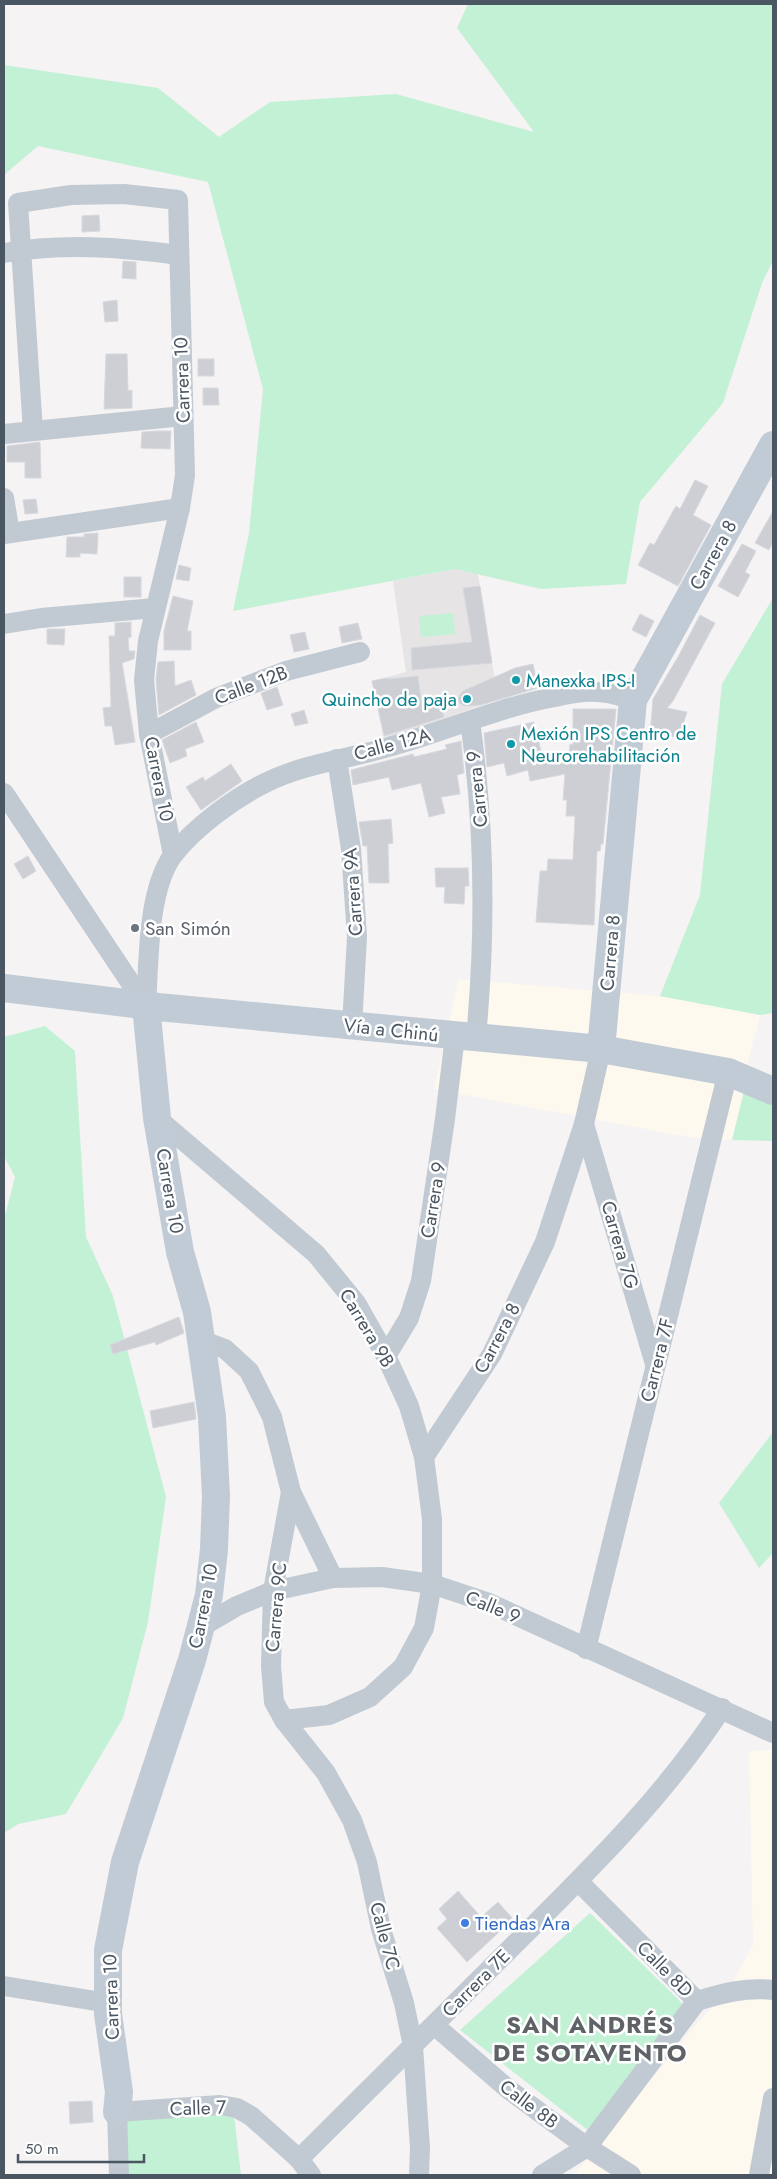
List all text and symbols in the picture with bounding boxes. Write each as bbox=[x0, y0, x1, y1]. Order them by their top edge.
street label: Carrera 10 bbox=[167, 337, 197, 423]
street label: Carrera 8 bbox=[683, 515, 743, 595]
street label: Calle 12B bbox=[211, 659, 291, 711]
place label: Manexka IPS-I bbox=[526, 667, 635, 694]
marker: Manexka IPS-I bbox=[510, 674, 522, 686]
place label: Quincho de paja bbox=[322, 686, 457, 713]
marker: Quincho de paja bbox=[461, 693, 473, 705]
place label: Mexión IPS Centro de Neurorehabilitación bbox=[521, 720, 697, 769]
street label: Calle 12A bbox=[351, 721, 434, 767]
street label: Carrera 10 bbox=[138, 734, 180, 824]
marker: Mexión IPS Centro de Neurorehabilitación bbox=[505, 738, 517, 750]
street label: Carrera 9 bbox=[460, 749, 494, 829]
street label: Carrera 9A bbox=[336, 847, 370, 937]
street label: Carrera 8 bbox=[593, 914, 627, 992]
place label: San Simón bbox=[145, 915, 231, 942]
marker: San Simón bbox=[129, 922, 141, 934]
street label: Vía a Chinú bbox=[342, 1012, 440, 1048]
street label: Carrera 10 bbox=[149, 1146, 191, 1236]
street label: Carrera 9 bbox=[414, 1160, 452, 1240]
street label: Carrera 7G bbox=[595, 1198, 645, 1292]
street label: Carrera 9B bbox=[333, 1284, 401, 1372]
street label: Carrera 8 bbox=[467, 1298, 527, 1378]
street label: Carrera 7F bbox=[634, 1315, 680, 1405]
street label: Carrera 10 bbox=[182, 1561, 224, 1651]
street label: Carrera 9C bbox=[259, 1561, 293, 1653]
street label: Calle 9 bbox=[461, 1584, 525, 1630]
street label: Calle 7C bbox=[363, 1899, 407, 1973]
place label: Tiendas Ara bbox=[475, 1910, 570, 1937]
marker: Tiendas Ara bbox=[459, 1917, 471, 1929]
street label: Calle 8D bbox=[631, 1935, 699, 2003]
street label: Carrera 7E bbox=[436, 1943, 516, 2023]
street label: Carrera 10 bbox=[96, 1954, 126, 2040]
district label: SAN ANDRÉS DE SOTAVENTO bbox=[493, 2007, 687, 2070]
street label: Calle 8B bbox=[494, 2073, 564, 2135]
street label: Calle 7 bbox=[169, 2094, 227, 2122]
scale bar bbox=[18, 2132, 144, 2164]
text: 50 m bbox=[25, 2138, 59, 2160]

